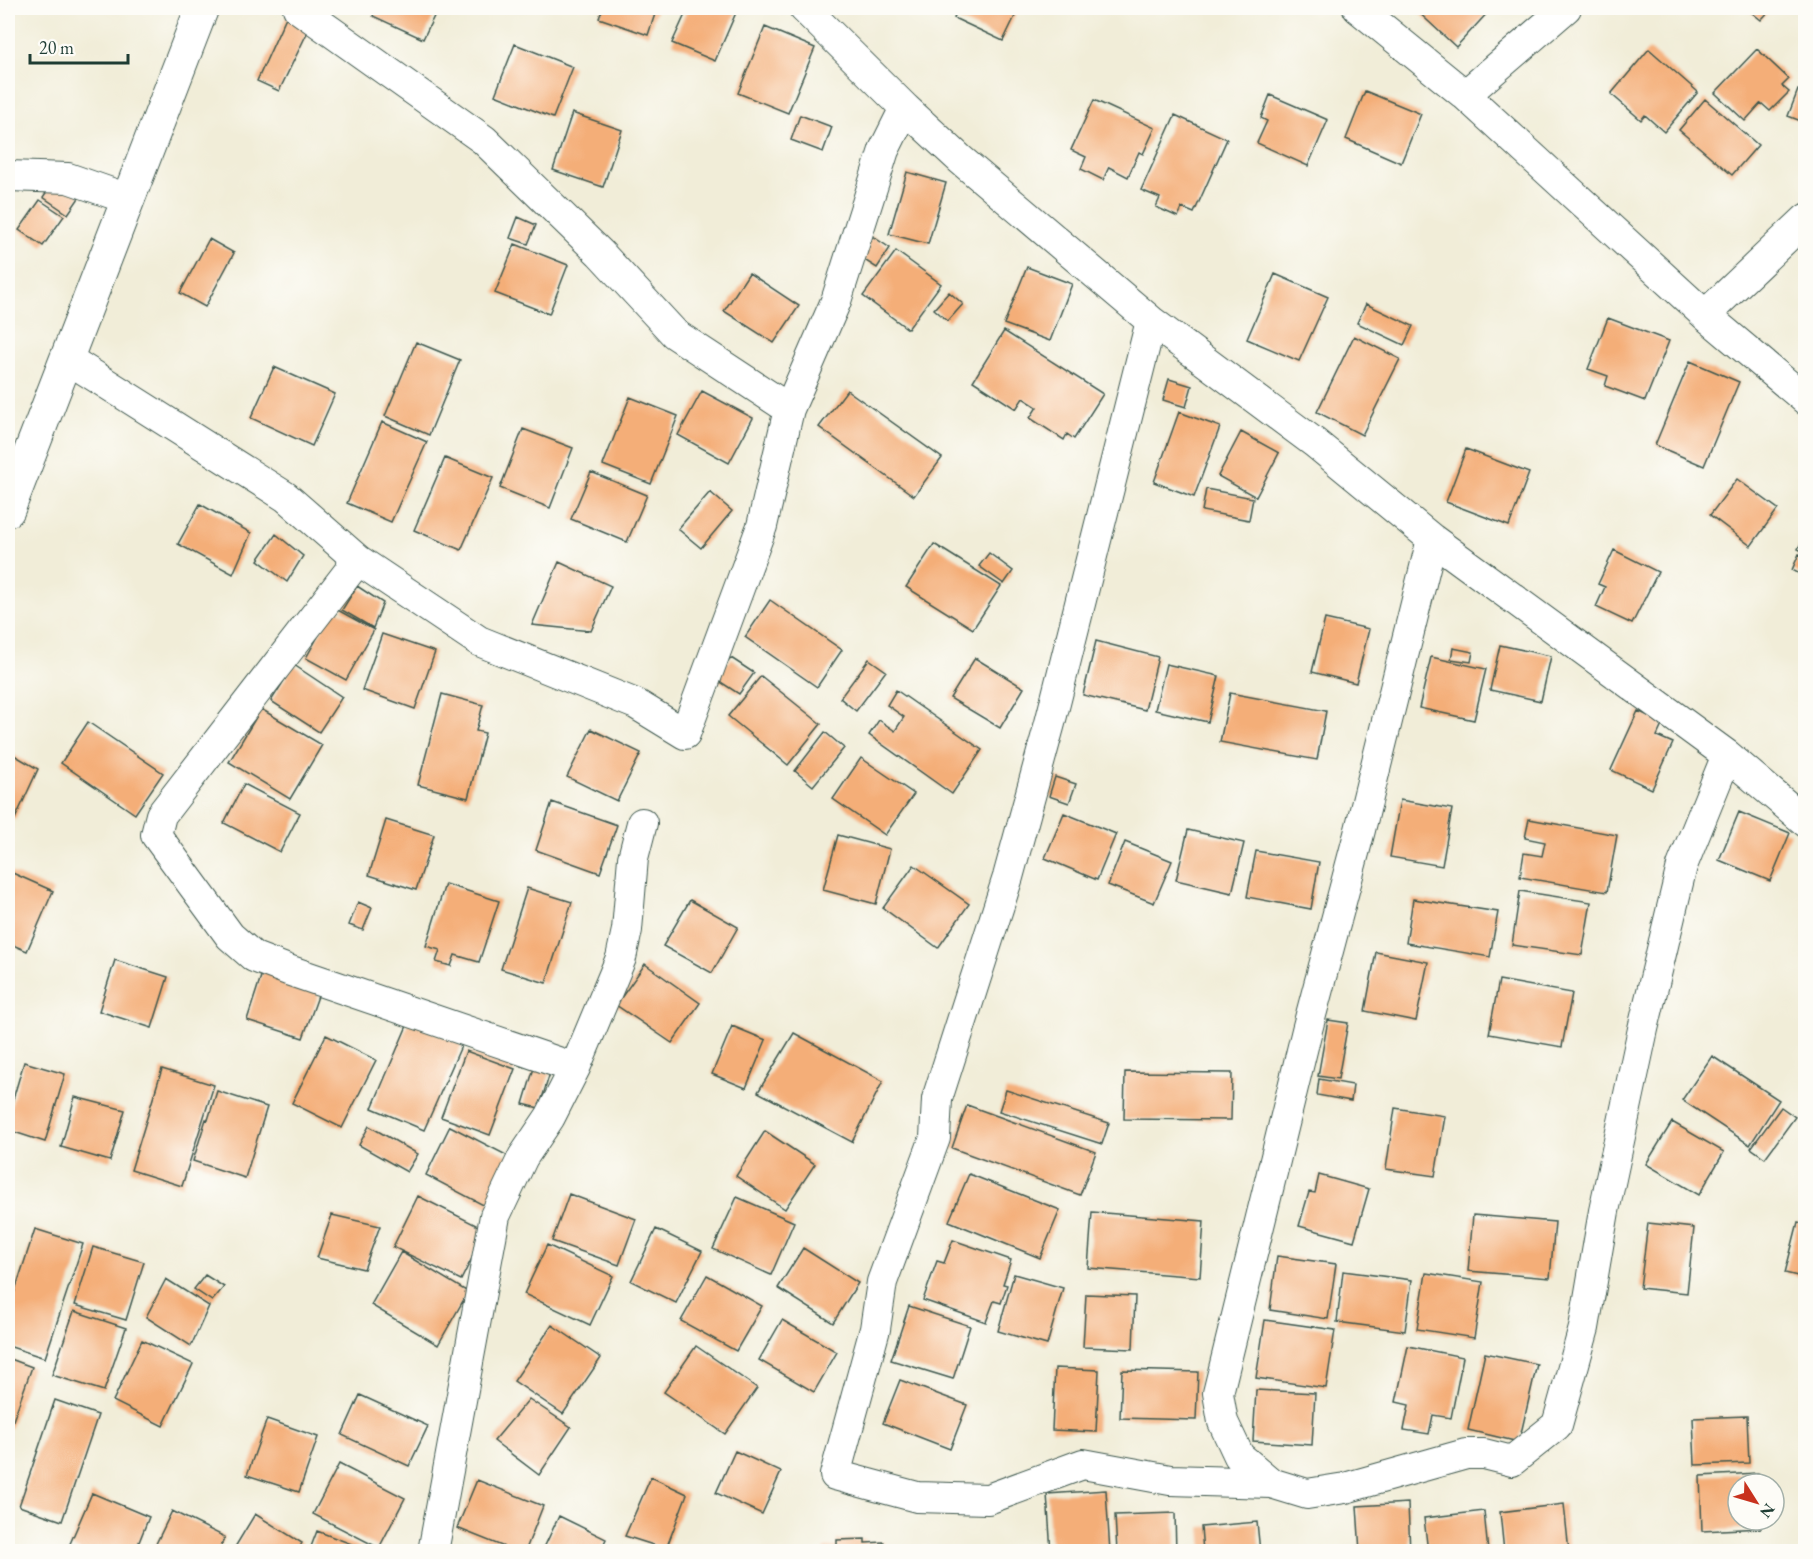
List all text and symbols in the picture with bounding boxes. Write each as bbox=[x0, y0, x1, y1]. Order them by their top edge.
scale bar bbox=[30, 27, 128, 65]
text: 20 m bbox=[39, 36, 74, 59]
north arrow bbox=[1726, 1472, 1786, 1532]
text: N bbox=[1755, 1499, 1780, 1522]

